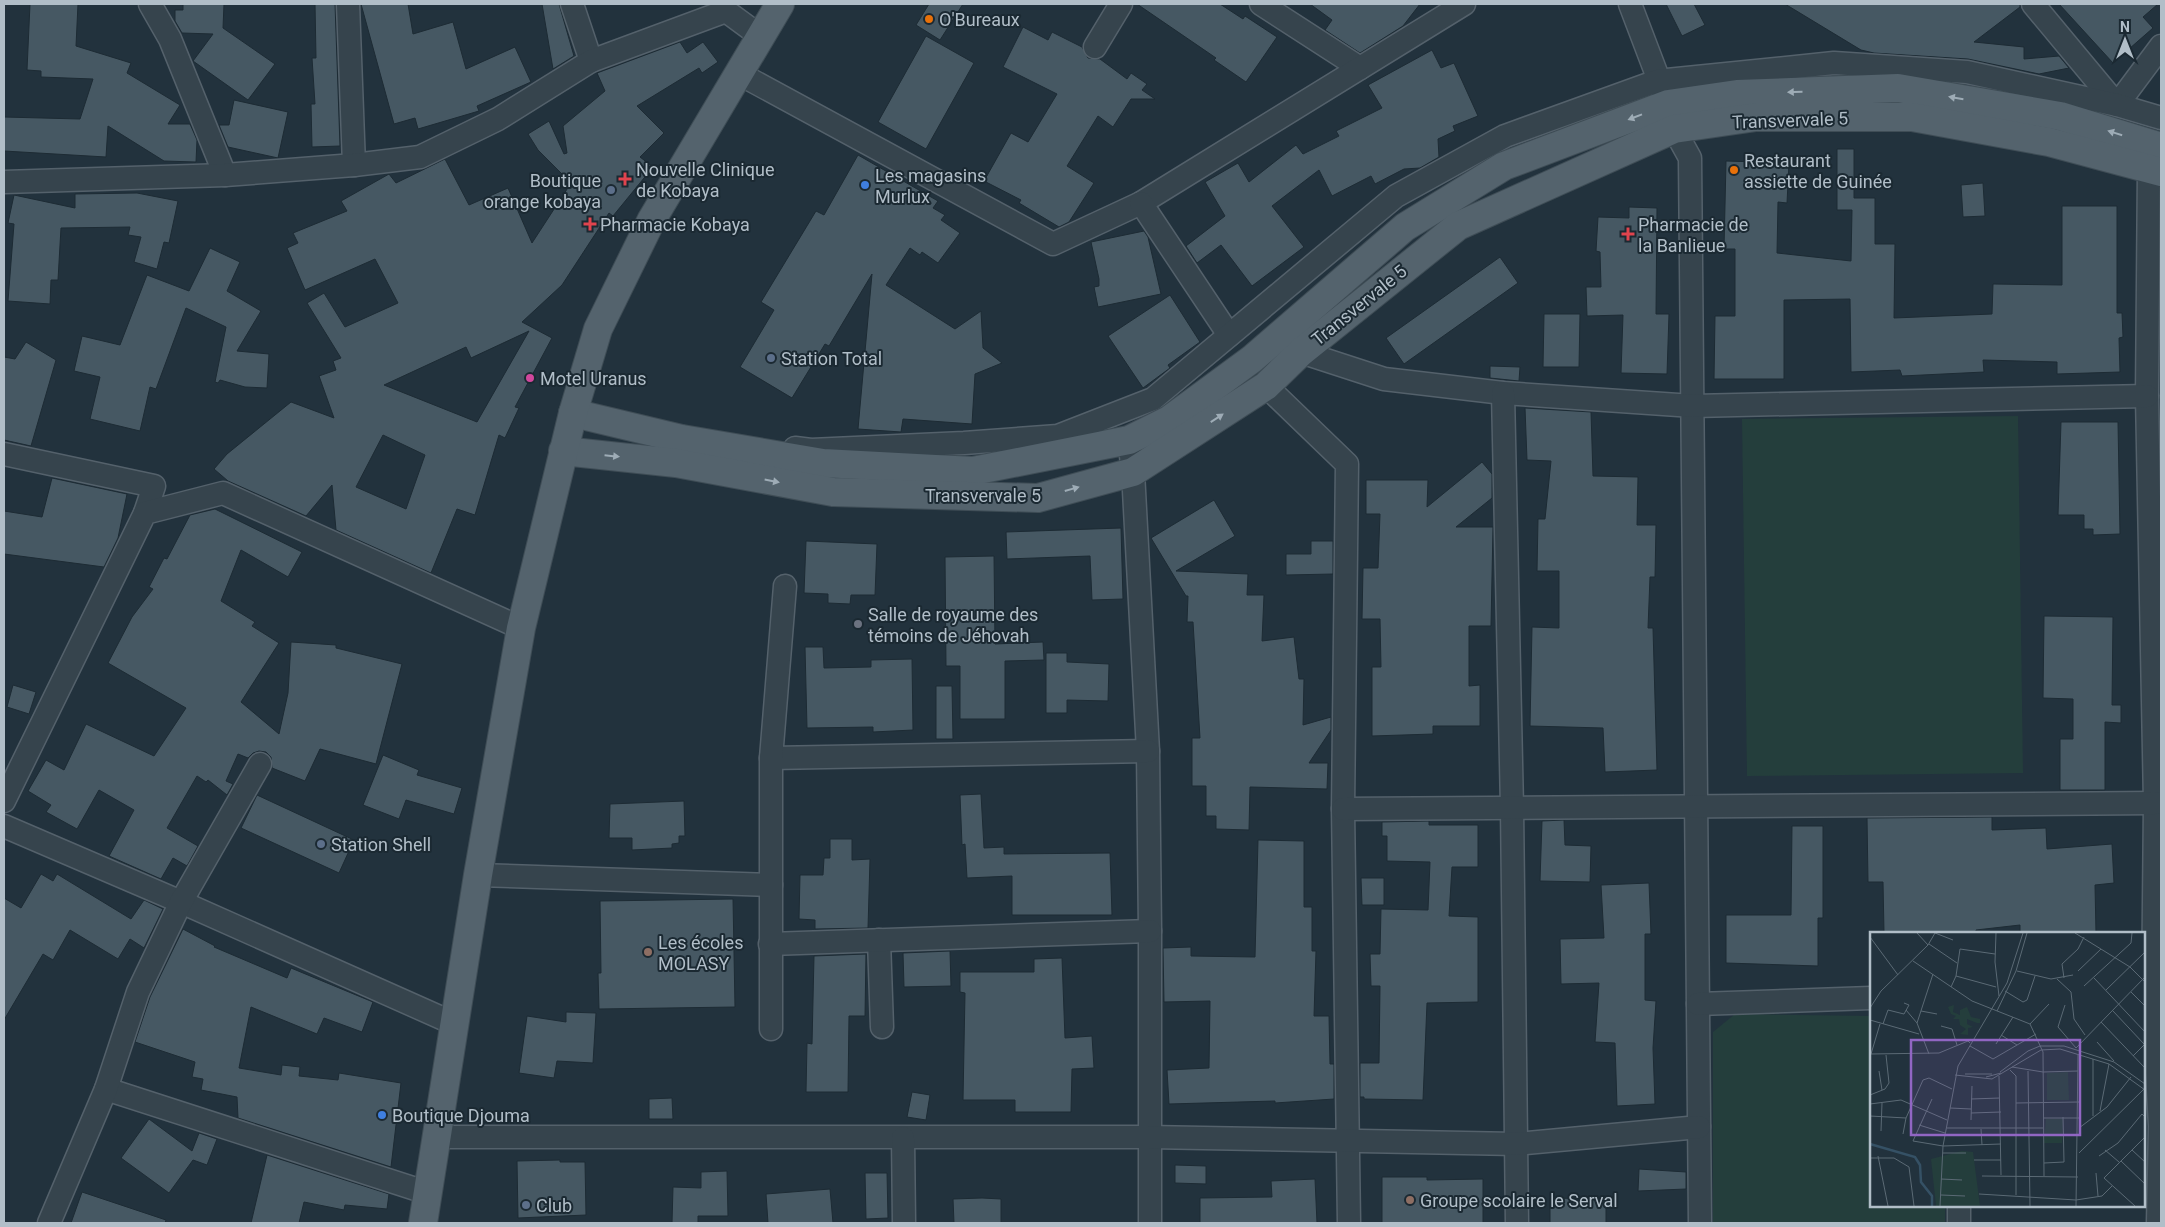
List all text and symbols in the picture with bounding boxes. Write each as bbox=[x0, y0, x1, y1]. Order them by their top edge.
place label: O'Bureaux bbox=[939, 9, 1020, 30]
marker: O'Bureaux bbox=[923, 13, 935, 25]
north arrow bbox=[2100, 15, 2150, 65]
text: N bbox=[2120, 19, 2130, 35]
one-way arrow bbox=[1786, 88, 1802, 96]
one-way arrow bbox=[1948, 93, 1964, 101]
street label: Transvervale 5 bbox=[1732, 107, 1848, 133]
one-way arrow bbox=[1627, 113, 1642, 121]
one-way arrow bbox=[2107, 128, 2122, 136]
place label: Restaurant assiette de Guinée bbox=[1744, 150, 1892, 192]
place label: Nouvelle Clinique de Kobaya bbox=[636, 159, 774, 201]
marker: Restaurant assiette de Guinée bbox=[1728, 164, 1740, 176]
place label: Les magasins Murlux bbox=[875, 165, 986, 207]
place label: Boutique orange kobaya bbox=[484, 170, 601, 212]
marker: Nouvelle Clinique de Kobaya bbox=[618, 172, 632, 186]
marker: Les magasins Murlux bbox=[859, 179, 871, 191]
marker: Boutique orange kobaya bbox=[605, 184, 617, 196]
place label: Pharmacie Kobaya bbox=[600, 214, 750, 235]
place label: Pharmacie de la Banlieue bbox=[1638, 214, 1748, 256]
marker: Pharmacie Kobaya bbox=[584, 218, 596, 230]
marker: Pharmacie de la Banlieue bbox=[1622, 228, 1634, 240]
street label: Transvervale 5 bbox=[1307, 260, 1411, 350]
place label: Station Total bbox=[781, 348, 882, 369]
marker: Station Total bbox=[765, 352, 777, 364]
place label: Motel Uranus bbox=[540, 368, 647, 389]
marker: Motel Uranus bbox=[524, 372, 536, 384]
one-way arrow bbox=[1210, 413, 1223, 423]
one-way arrow bbox=[604, 452, 620, 460]
one-way arrow bbox=[765, 477, 781, 485]
one-way arrow bbox=[1065, 484, 1080, 492]
street label: Transvervale 5 bbox=[925, 485, 1041, 506]
place label: Salle de royaume des témoins de Jéhovah bbox=[868, 604, 1038, 646]
marker: Salle de royaume des témoins de Jéhovah bbox=[852, 618, 864, 630]
place label: Station Shell bbox=[331, 834, 431, 855]
marker: Station Shell bbox=[315, 838, 327, 850]
place label: Les écoles MOLASY bbox=[658, 932, 743, 974]
inset map bbox=[1870, 932, 2145, 1207]
marker: Les écoles MOLASY bbox=[642, 946, 654, 958]
place label: Boutique Djouma bbox=[392, 1105, 530, 1126]
marker: Boutique Djouma bbox=[376, 1109, 388, 1121]
place label: Groupe scolaire le Serval bbox=[1420, 1190, 1618, 1211]
marker: Groupe scolaire le Serval bbox=[1404, 1194, 1416, 1206]
place label: Club bbox=[536, 1195, 572, 1216]
marker: Club bbox=[520, 1199, 532, 1211]

